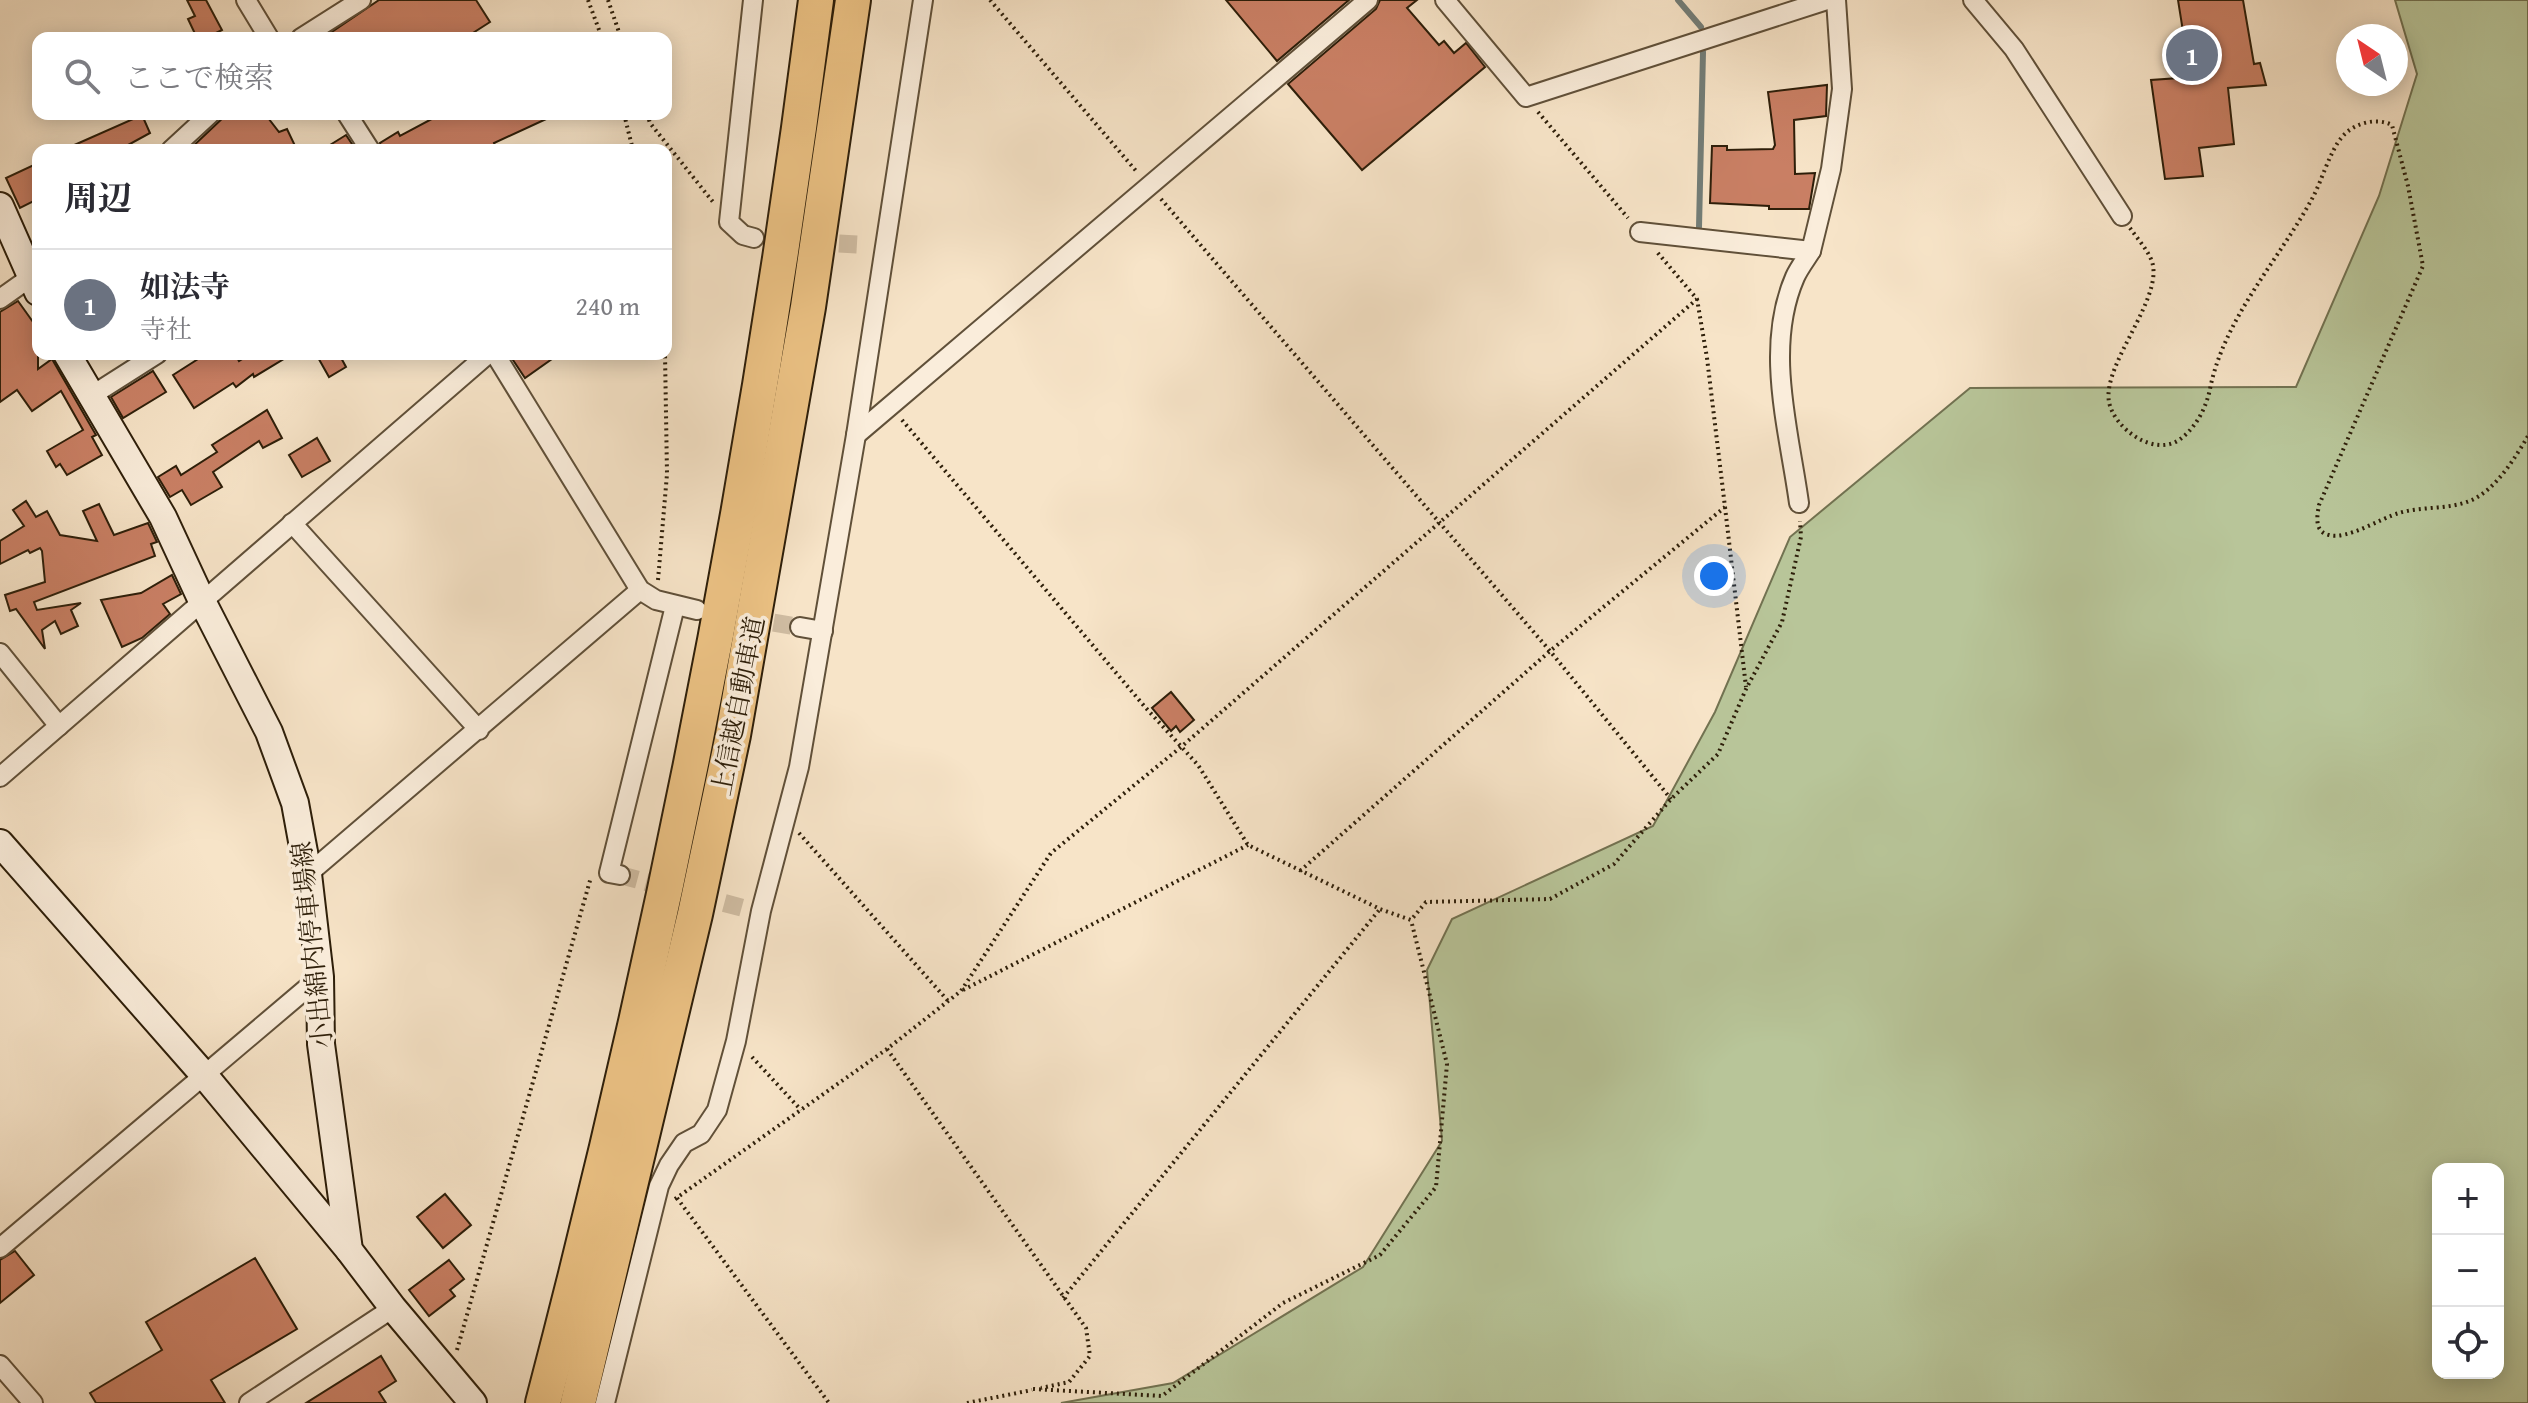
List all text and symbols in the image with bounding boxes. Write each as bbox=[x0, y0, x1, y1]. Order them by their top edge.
north arrow bbox=[2336, 24, 2408, 96]
pin: 1 bbox=[2166, 25, 2218, 85]
search box bbox=[32, 32, 672, 120]
icon: search bbox=[60, 54, 104, 98]
text: ここで検索 bbox=[124, 55, 274, 99]
text: 周辺 bbox=[64, 173, 132, 222]
text: 如法寺 bbox=[140, 264, 230, 308]
text: 1 bbox=[83, 286, 97, 325]
text: 240 m bbox=[575, 286, 640, 325]
text: 寺社 bbox=[140, 309, 192, 348]
your location bbox=[1694, 556, 1734, 596]
street label: 上信越自動車道 bbox=[701, 613, 774, 799]
street label: 小出綿内停車場線 bbox=[281, 840, 342, 1051]
map controls bbox=[2432, 1163, 2504, 1379]
button: + bbox=[2432, 1163, 2504, 1235]
button: − bbox=[2432, 1235, 2504, 1307]
button: locate bbox=[2432, 1307, 2504, 1379]

